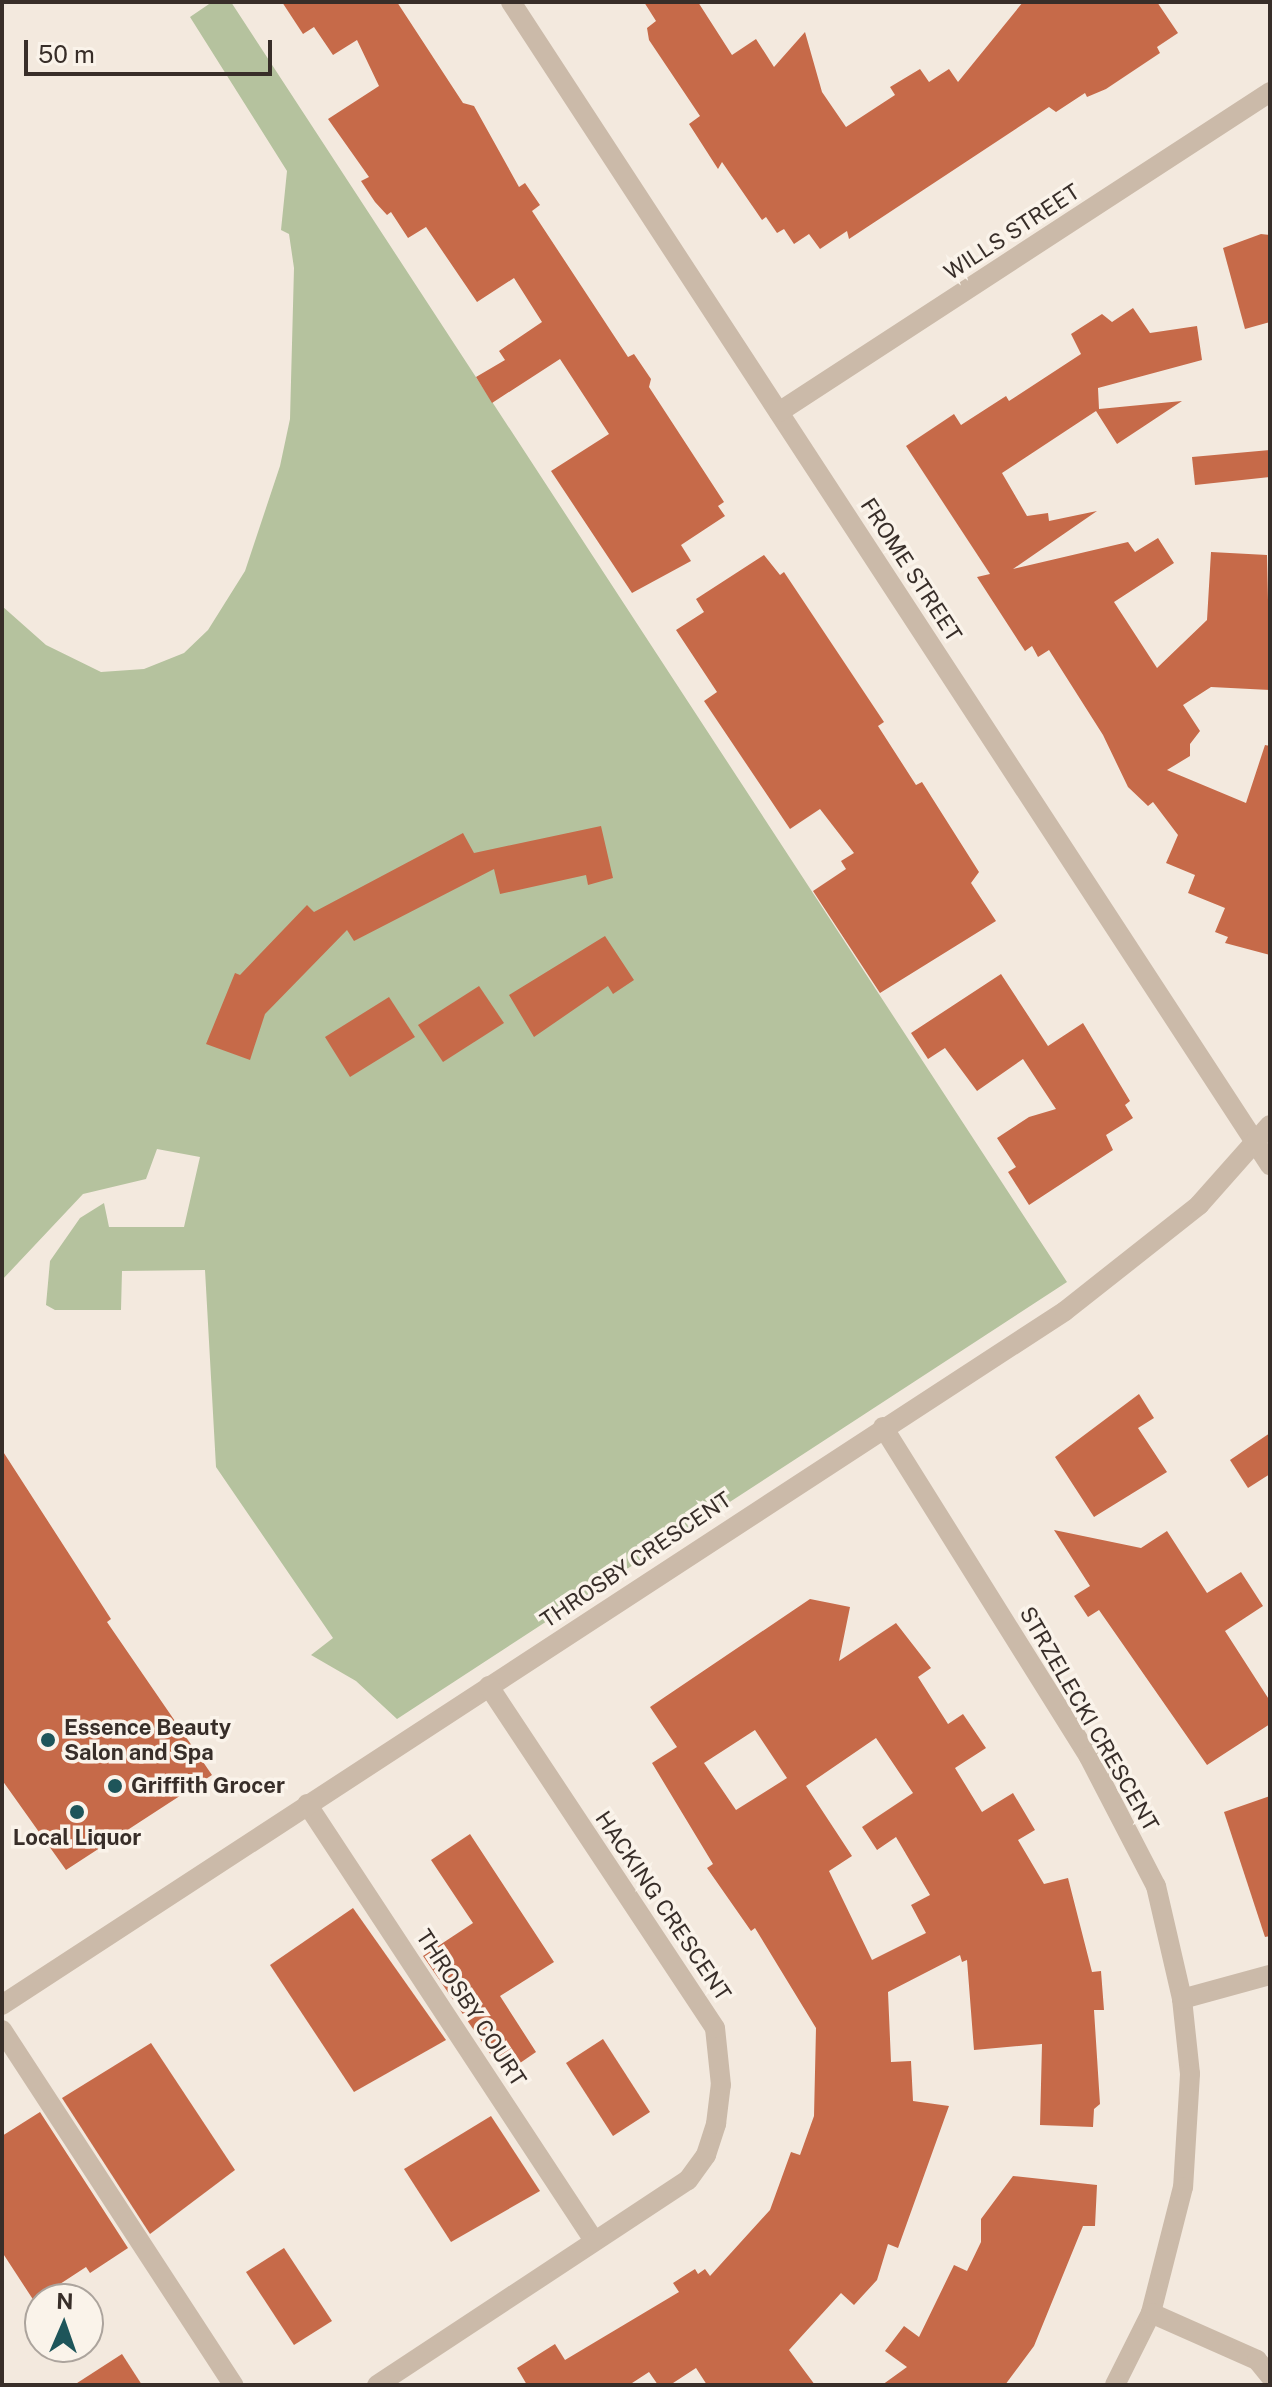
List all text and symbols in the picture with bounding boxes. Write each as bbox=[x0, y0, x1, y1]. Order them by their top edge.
scale bar bbox=[28, 24, 276, 74]
text: 50 m bbox=[38, 40, 95, 68]
street label: WILLS STREET bbox=[939, 178, 1085, 286]
street label: FROME STREET bbox=[855, 493, 967, 647]
street label: THROSBY CRESCENT bbox=[535, 1486, 737, 1634]
street label: STRZELECKI CRESCENT bbox=[1014, 1602, 1164, 1836]
place label: Essence Beauty Salon and Spa bbox=[64, 1714, 231, 1766]
marker: Essence Beauty Salon and Spa bbox=[39, 1731, 57, 1749]
place label: Griffith Grocer bbox=[131, 1773, 285, 1799]
marker: Griffith Grocer bbox=[106, 1777, 124, 1795]
marker: Local Liquor bbox=[68, 1803, 86, 1821]
street label: HACKING CRESCENT bbox=[590, 1806, 736, 2006]
place label: Local Liquor bbox=[13, 1825, 141, 1851]
street label: THROSBY COURT bbox=[410, 1924, 532, 2092]
north arrow bbox=[24, 2283, 104, 2363]
text: N bbox=[56, 2288, 74, 2314]

